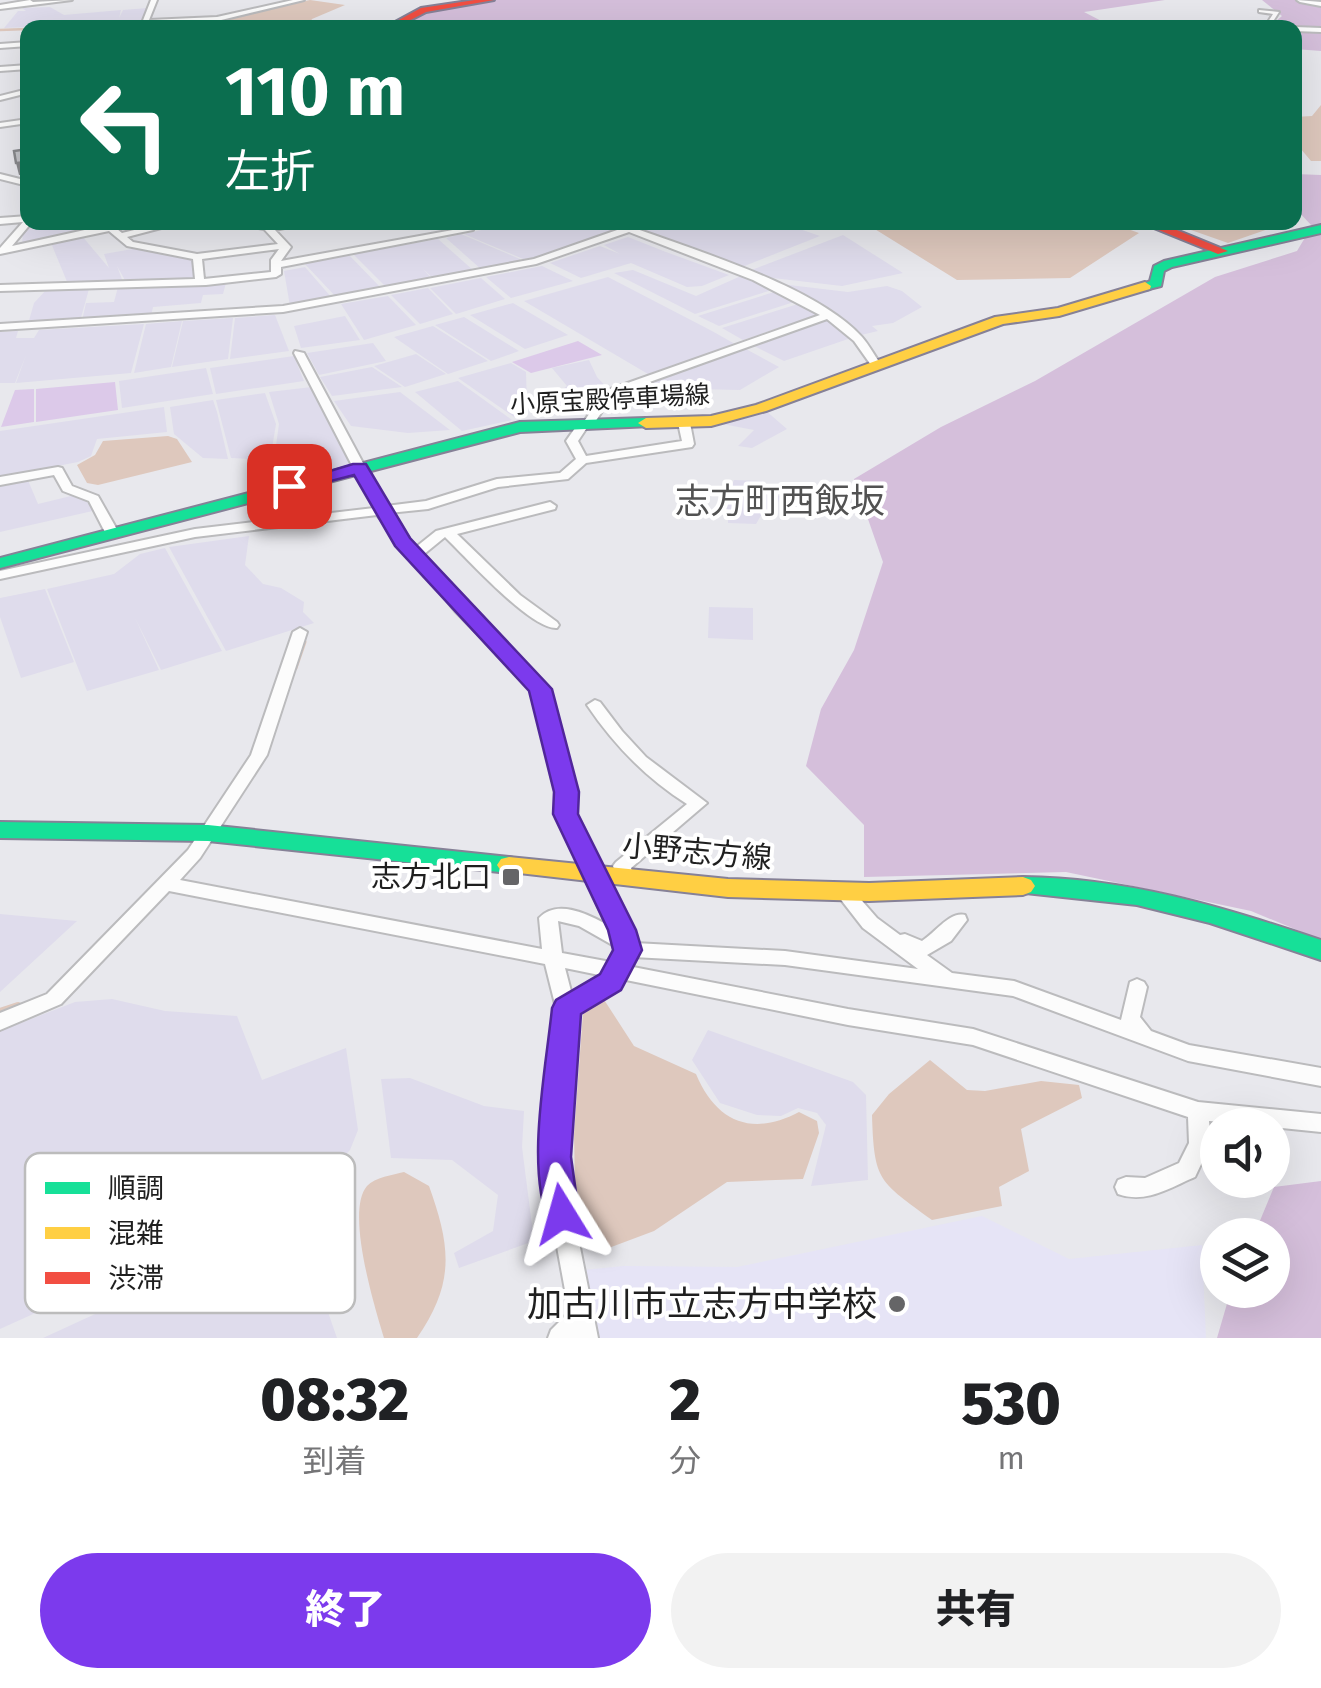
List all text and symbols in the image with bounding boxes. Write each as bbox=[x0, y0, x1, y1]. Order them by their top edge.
text: 110 m bbox=[225, 50, 405, 134]
icon: left bbox=[60, 60, 190, 190]
text: 左折 bbox=[225, 145, 315, 199]
street label: 小原宝殿停車場線 bbox=[509, 380, 711, 420]
pin bbox=[247, 444, 332, 529]
icon: arrive bbox=[262, 459, 317, 514]
district label: 志方町西飯坂 bbox=[675, 480, 885, 522]
street label: 小野志方線 bbox=[621, 828, 773, 876]
place label: 志方北口 bbox=[371, 859, 491, 895]
marker: 志方北口 bbox=[500, 866, 522, 888]
map controls bbox=[1200, 1108, 1290, 1308]
button: sound bbox=[1200, 1108, 1290, 1198]
legend bbox=[25, 1153, 355, 1313]
position arrow bbox=[510, 1162, 614, 1266]
text: 順調 bbox=[108, 1172, 164, 1205]
text: 混雑 bbox=[108, 1217, 164, 1250]
button: layers bbox=[1200, 1218, 1290, 1308]
text: 渋滞 bbox=[108, 1262, 164, 1295]
place label: 加古川市立志方中学校 bbox=[527, 1283, 877, 1325]
marker: 加古川市立志方中学校 bbox=[886, 1293, 908, 1315]
text: 08:32 bbox=[260, 1364, 409, 1436]
text: 2 bbox=[670, 1364, 701, 1436]
text: 530 bbox=[961, 1368, 1061, 1440]
text: m bbox=[997, 1439, 1025, 1477]
text: 到着 bbox=[303, 1442, 367, 1480]
text: 分 bbox=[669, 1442, 701, 1480]
button: 終了 bbox=[40, 1553, 651, 1668]
button: 共有 bbox=[671, 1553, 1281, 1668]

